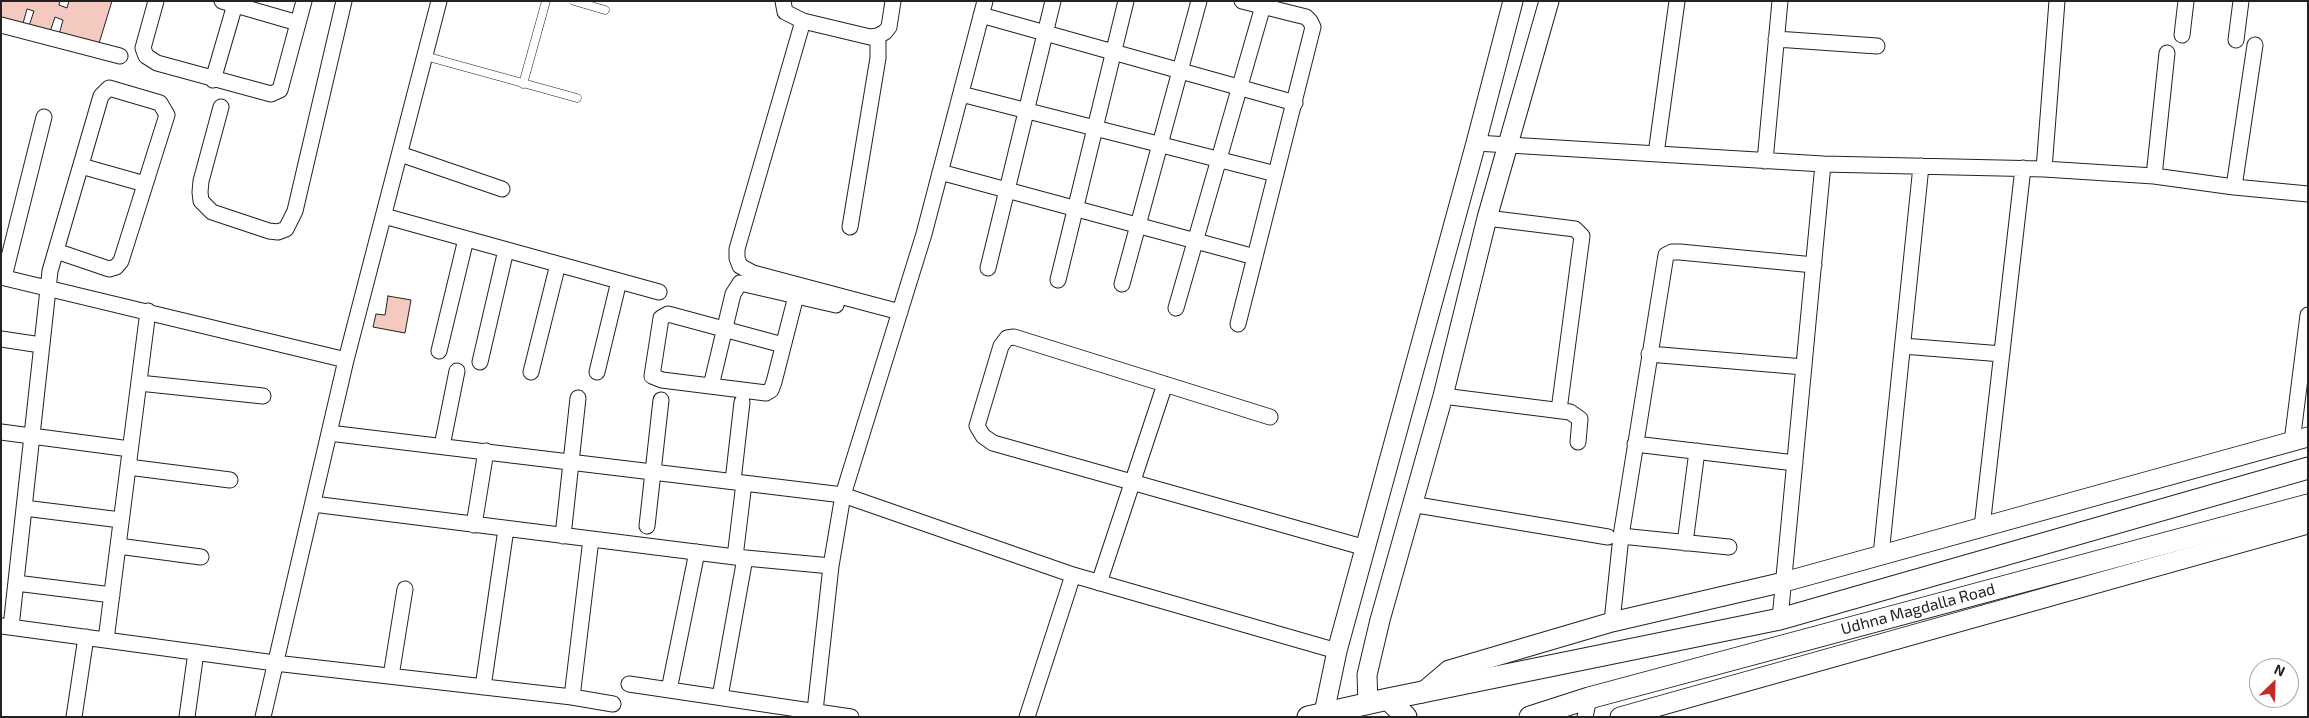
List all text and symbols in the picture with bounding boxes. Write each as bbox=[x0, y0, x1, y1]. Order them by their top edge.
street label: Udhna Magdalla Road bbox=[1839, 579, 1997, 639]
north arrow bbox=[2249, 658, 2299, 708]
text: N bbox=[2272, 660, 2288, 680]

